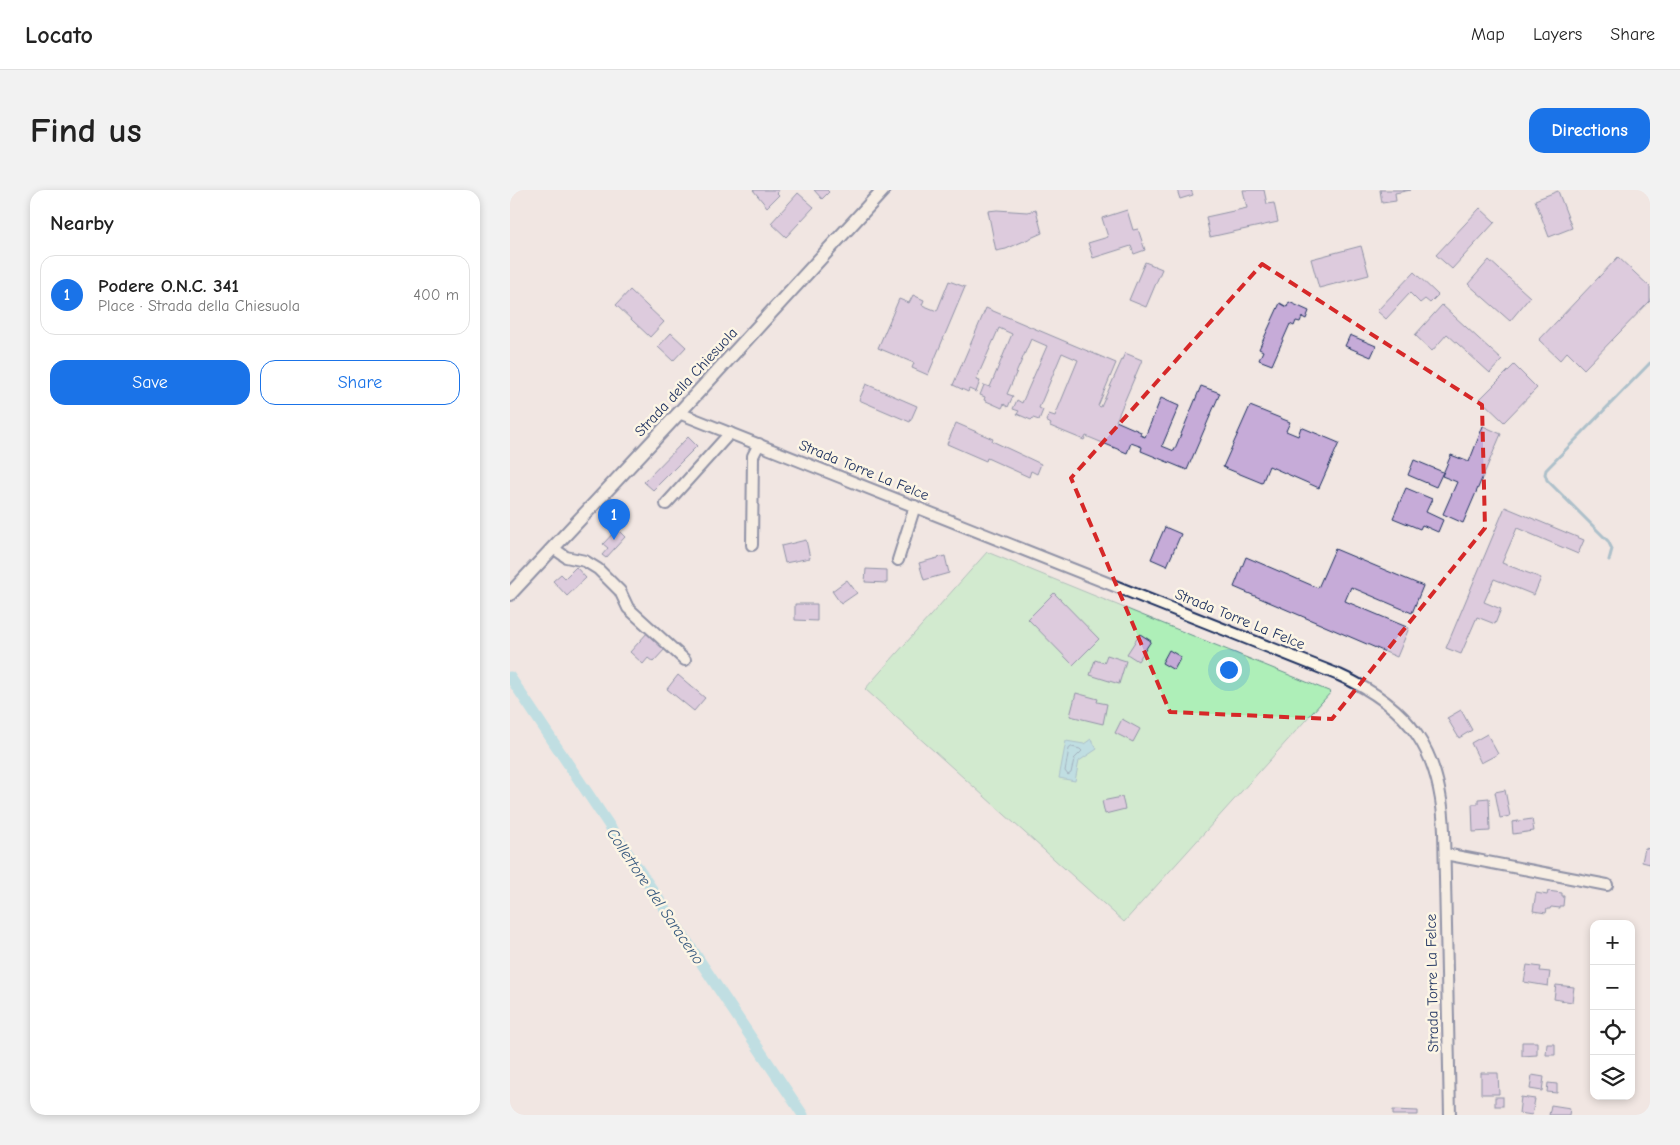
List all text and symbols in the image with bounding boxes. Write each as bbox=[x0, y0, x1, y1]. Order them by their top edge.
text: Locato bbox=[25, 21, 93, 49]
text: Map bbox=[1471, 24, 1505, 45]
text: Layers bbox=[1533, 24, 1582, 45]
text: Share bbox=[1610, 24, 1655, 45]
button: Directions bbox=[1529, 108, 1650, 153]
text: Find us bbox=[30, 110, 142, 151]
text: Nearby bbox=[50, 211, 114, 235]
text: Podere O.N.C. 341 bbox=[98, 275, 239, 297]
text: 1 bbox=[64, 286, 70, 304]
text: 400 m bbox=[413, 286, 459, 304]
text: Place · Strada della Chiesuola bbox=[98, 297, 300, 315]
street label: Strada della Chiesuola bbox=[631, 324, 741, 440]
button: Save bbox=[50, 360, 250, 405]
button: Share bbox=[260, 360, 460, 405]
street label: Strada Torre La Felce bbox=[796, 436, 932, 504]
pin: 1 bbox=[598, 499, 630, 540]
street label: Strada Torre La Felce bbox=[1172, 585, 1308, 653]
your location bbox=[1216, 657, 1242, 683]
water label: Collettore del Saraceno bbox=[603, 825, 708, 968]
street label: Strada Torre La Felce bbox=[1422, 913, 1442, 1052]
map controls bbox=[1590, 920, 1635, 1100]
button: + bbox=[1590, 920, 1635, 965]
button: − bbox=[1590, 965, 1635, 1010]
button: locate bbox=[1590, 1010, 1635, 1055]
button: layers bbox=[1590, 1055, 1635, 1100]

